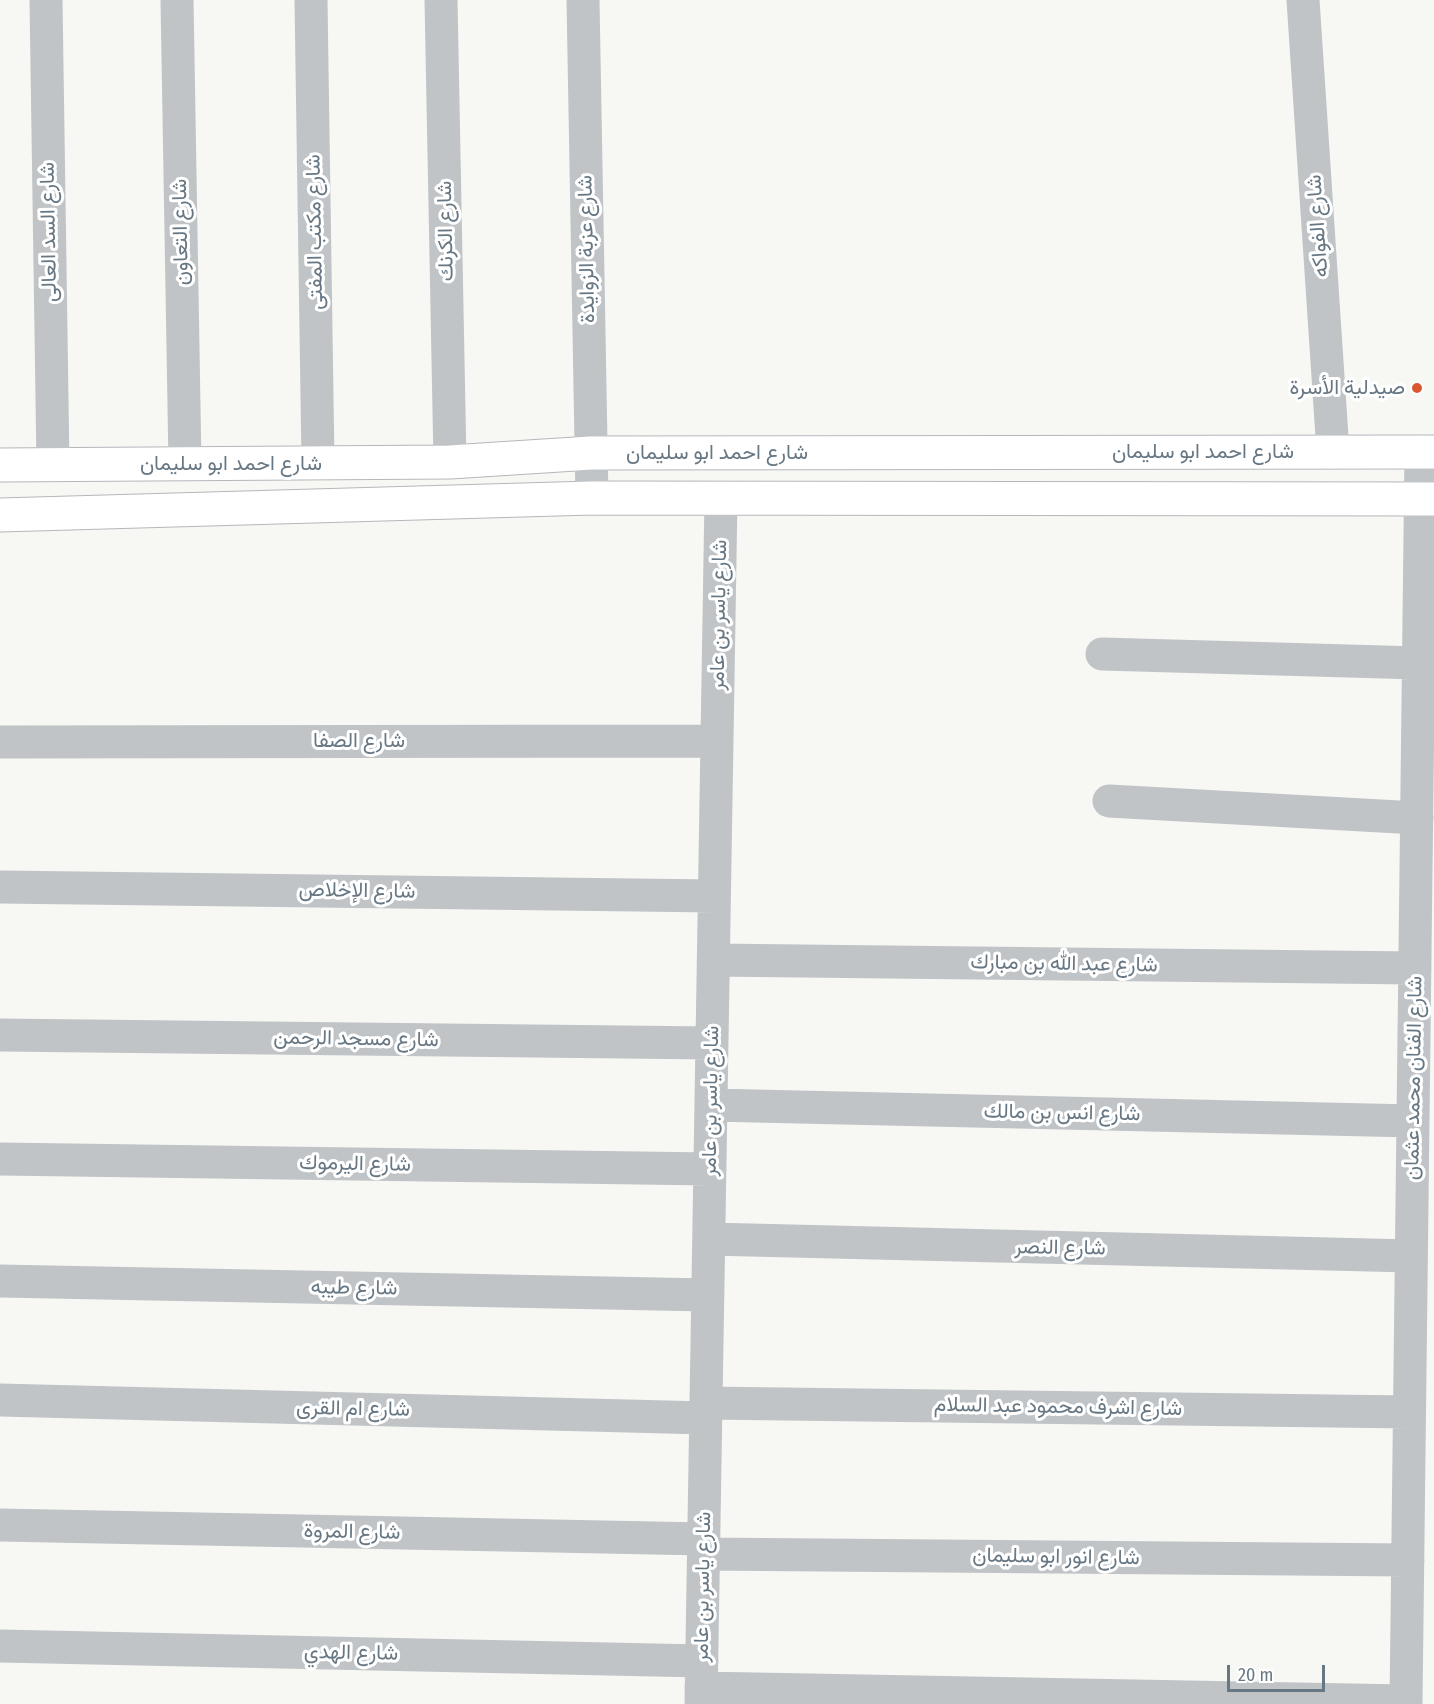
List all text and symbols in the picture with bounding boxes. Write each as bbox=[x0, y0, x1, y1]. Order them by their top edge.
street label: شارع مكتب المفتى bbox=[301, 154, 329, 310]
street label: شارع السد العالى bbox=[35, 162, 63, 302]
street label: شارع الفواكه bbox=[1302, 174, 1334, 278]
street label: شارع عزبة الزوايدة bbox=[573, 175, 601, 323]
street label: شارع التعاون bbox=[167, 178, 195, 286]
street label: شارع الكرنك bbox=[433, 180, 459, 282]
place label: صيدلية الأسرة bbox=[1290, 375, 1405, 401]
marker: صيدلية الأسرة bbox=[1410, 381, 1424, 395]
street label: شارع احمد ابو سليمان bbox=[1112, 439, 1294, 465]
street label: شارع احمد ابو سليمان bbox=[626, 440, 808, 466]
street label: شارع احمد ابو سليمان bbox=[140, 451, 322, 477]
street label: شارع ياسر بن عامر bbox=[705, 539, 733, 691]
street label: شارع الصفا bbox=[313, 728, 405, 754]
street label: شارع الإخلاص bbox=[298, 877, 416, 905]
street label: شارع عبد الله بن مبارك bbox=[970, 950, 1158, 978]
street label: شارع الفنان محمد عثمان bbox=[1400, 976, 1428, 1180]
street label: شارع مسجد الرحمن bbox=[273, 1025, 439, 1053]
street label: شارع ياسر بن عامر bbox=[697, 1025, 725, 1177]
street label: شارع انس بن مالك bbox=[983, 1099, 1141, 1127]
street label: شارع اليرموك bbox=[299, 1150, 411, 1178]
street label: شارع النصر bbox=[1014, 1235, 1106, 1261]
street label: شارع طيبه bbox=[310, 1275, 398, 1301]
street label: شارع اشرف محمود عبد السلام bbox=[934, 1392, 1182, 1422]
street label: شارع ام القرى bbox=[296, 1395, 410, 1423]
street label: شارع ياسر بن عامر bbox=[689, 1511, 717, 1663]
street label: شارع المروة bbox=[303, 1519, 401, 1545]
street label: شارع انور ابو سليمان bbox=[972, 1543, 1140, 1571]
street label: شارع الهدي bbox=[304, 1640, 398, 1666]
scale bar bbox=[1230, 1653, 1328, 1691]
text: 20 m bbox=[1238, 1664, 1273, 1686]

